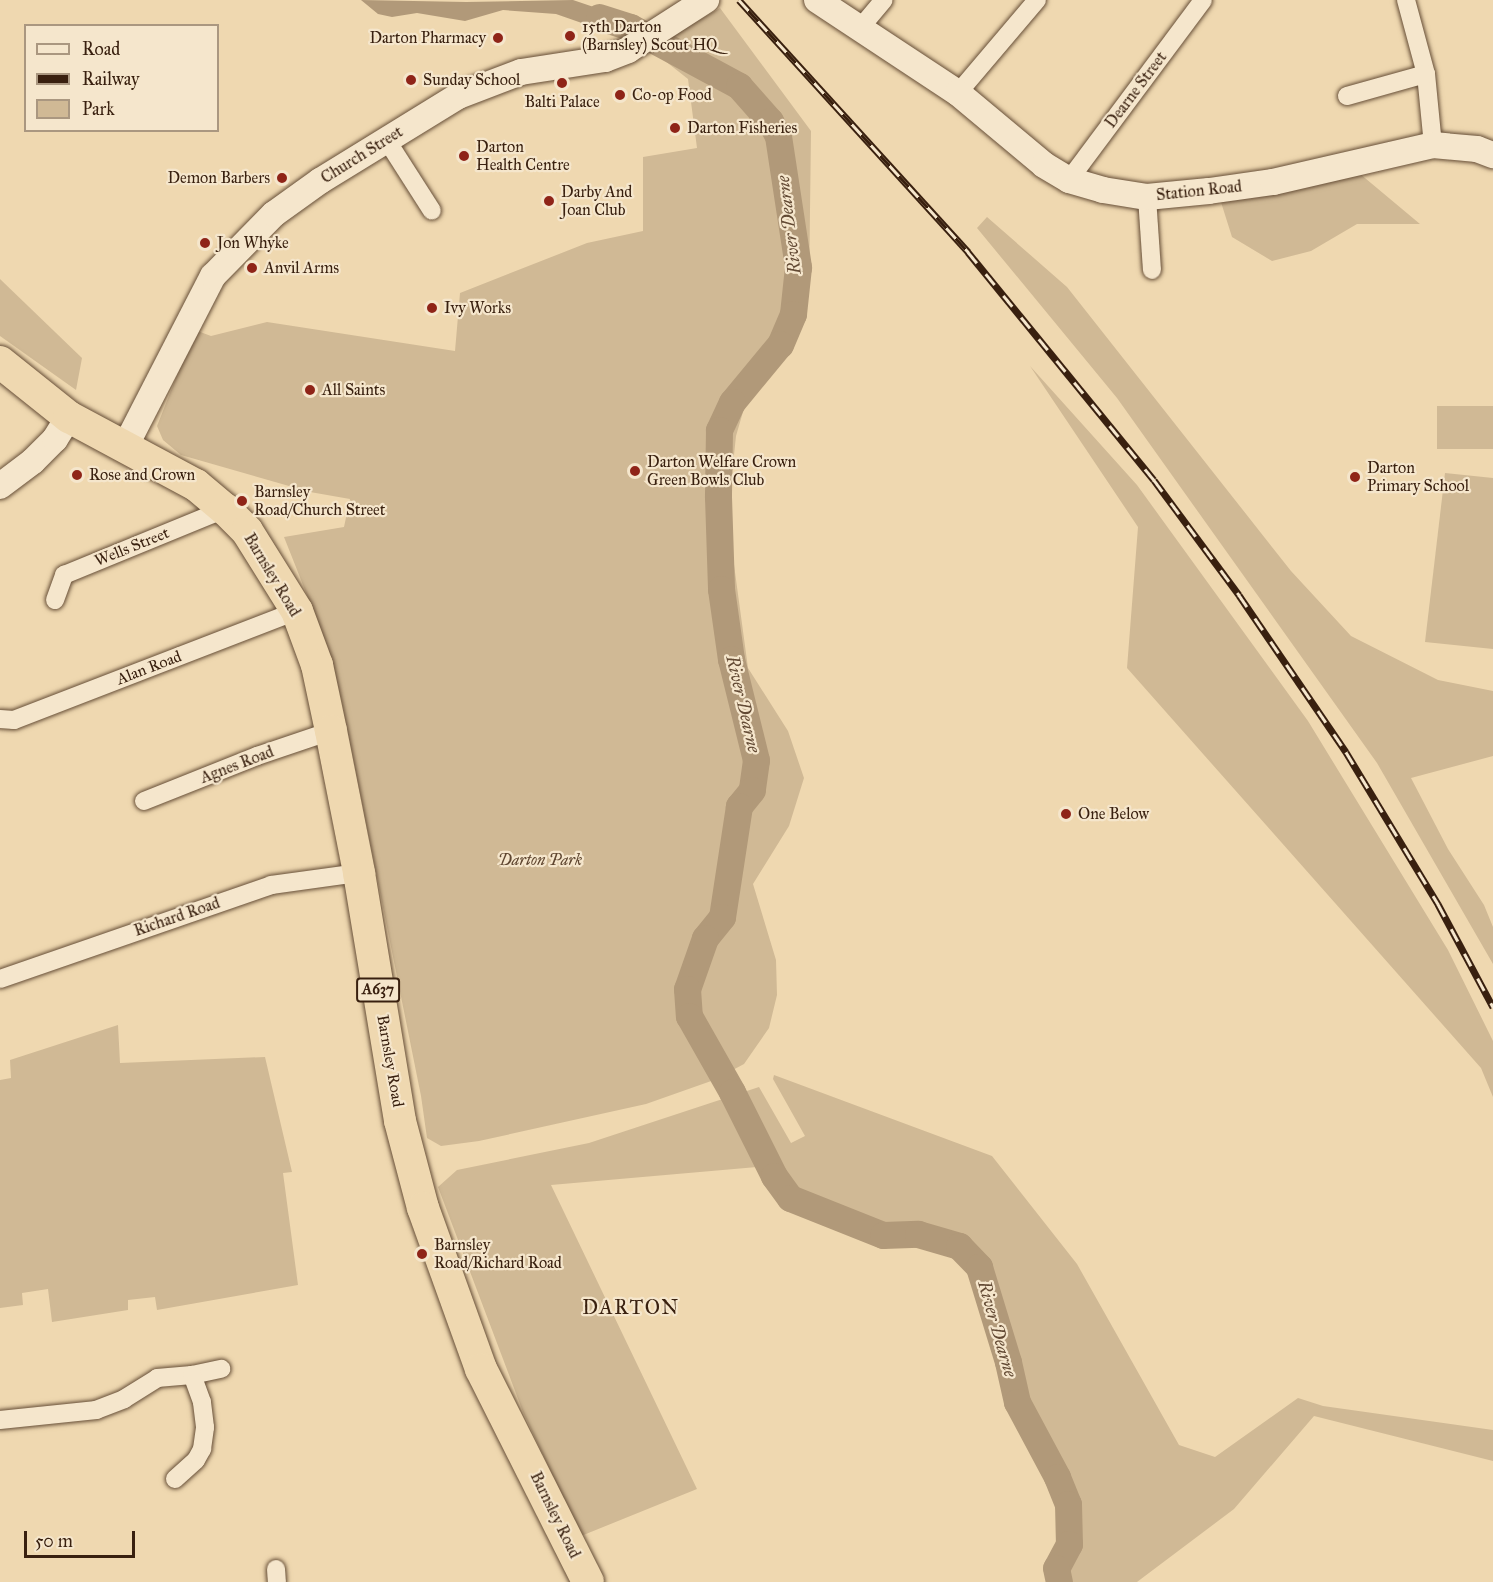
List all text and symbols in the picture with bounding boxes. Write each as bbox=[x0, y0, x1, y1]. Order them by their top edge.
place label: 15th Darton (Barnsley) Scout HQ bbox=[582, 17, 717, 55]
legend bbox=[24, 24, 219, 132]
place label: Darton Pharmacy bbox=[369, 28, 486, 48]
marker: 15th Darton (Barnsley) Scout HQ bbox=[563, 29, 577, 43]
marker: Darton Pharmacy bbox=[491, 31, 505, 45]
text: Road bbox=[82, 38, 120, 60]
street label: Dearne Street bbox=[1101, 48, 1171, 132]
text: Railway bbox=[82, 68, 139, 90]
place label: Sunday School bbox=[423, 70, 520, 90]
marker: Sunday School bbox=[404, 73, 418, 87]
marker: Balti Palace bbox=[555, 76, 569, 90]
place label: Co-op Food bbox=[632, 85, 712, 105]
marker: Co-op Food bbox=[613, 88, 627, 102]
place label: Balti Palace bbox=[524, 92, 600, 112]
text: Park bbox=[82, 98, 115, 120]
place label: Darton Fisheries bbox=[687, 118, 797, 138]
marker: Darton Fisheries bbox=[668, 121, 682, 135]
street label: Church Street bbox=[317, 122, 407, 188]
place label: Darton Health Centre bbox=[476, 137, 570, 175]
marker: Darton Health Centre bbox=[457, 149, 471, 163]
place label: Demon Barbers bbox=[167, 168, 270, 188]
marker: Demon Barbers bbox=[275, 171, 289, 185]
water label: River Dearne bbox=[772, 174, 806, 276]
street label: Station Road bbox=[1155, 177, 1243, 205]
place label: Darby And Joan Club bbox=[561, 182, 632, 220]
marker: Darby And Joan Club bbox=[542, 194, 556, 208]
place label: Jon Whyke bbox=[217, 233, 289, 253]
marker: Jon Whyke bbox=[198, 236, 212, 250]
place label: Anvil Arms bbox=[264, 258, 339, 278]
marker: Anvil Arms bbox=[245, 261, 259, 275]
place label: Ivy Works bbox=[444, 298, 511, 318]
marker: Ivy Works bbox=[425, 301, 439, 315]
place label: All Saints bbox=[322, 380, 385, 400]
marker: All Saints bbox=[303, 383, 317, 397]
place label: Darton Welfare Crown Green Bowls Club bbox=[647, 452, 796, 490]
place label: Darton Primary School bbox=[1367, 458, 1469, 496]
marker: Darton Welfare Crown Green Bowls Club bbox=[628, 464, 642, 478]
place label: Rose and Crown bbox=[89, 465, 195, 485]
marker: Rose and Crown bbox=[70, 468, 84, 482]
marker: Darton Primary School bbox=[1348, 470, 1362, 484]
place label: Barnsley Road/Church Street bbox=[254, 482, 385, 520]
marker: Barnsley Road/Church Street bbox=[235, 494, 249, 508]
street label: Wells Street bbox=[92, 523, 172, 571]
street label: Barnsley Road bbox=[240, 530, 304, 620]
street label: Alan Road bbox=[114, 647, 184, 689]
water label: River Dearne bbox=[721, 653, 765, 755]
street label: Agnes Road bbox=[198, 742, 276, 788]
place label: One Below bbox=[1078, 804, 1149, 824]
marker: One Below bbox=[1059, 807, 1073, 821]
park label: Darton Park bbox=[498, 850, 582, 870]
street label: Richard Road bbox=[132, 893, 222, 941]
road number: A637 bbox=[356, 978, 400, 1002]
street label: Barnsley Road bbox=[372, 1013, 408, 1109]
place label: Barnsley Road/Richard Road bbox=[434, 1235, 562, 1273]
marker: Barnsley Road/Richard Road bbox=[415, 1247, 429, 1261]
water label: River Dearne bbox=[973, 1278, 1021, 1380]
district label: DARTON bbox=[582, 1295, 680, 1319]
street label: Barnsley Road bbox=[526, 1469, 584, 1561]
scale bar bbox=[27, 1519, 138, 1557]
text: 50 m bbox=[35, 1530, 73, 1552]

